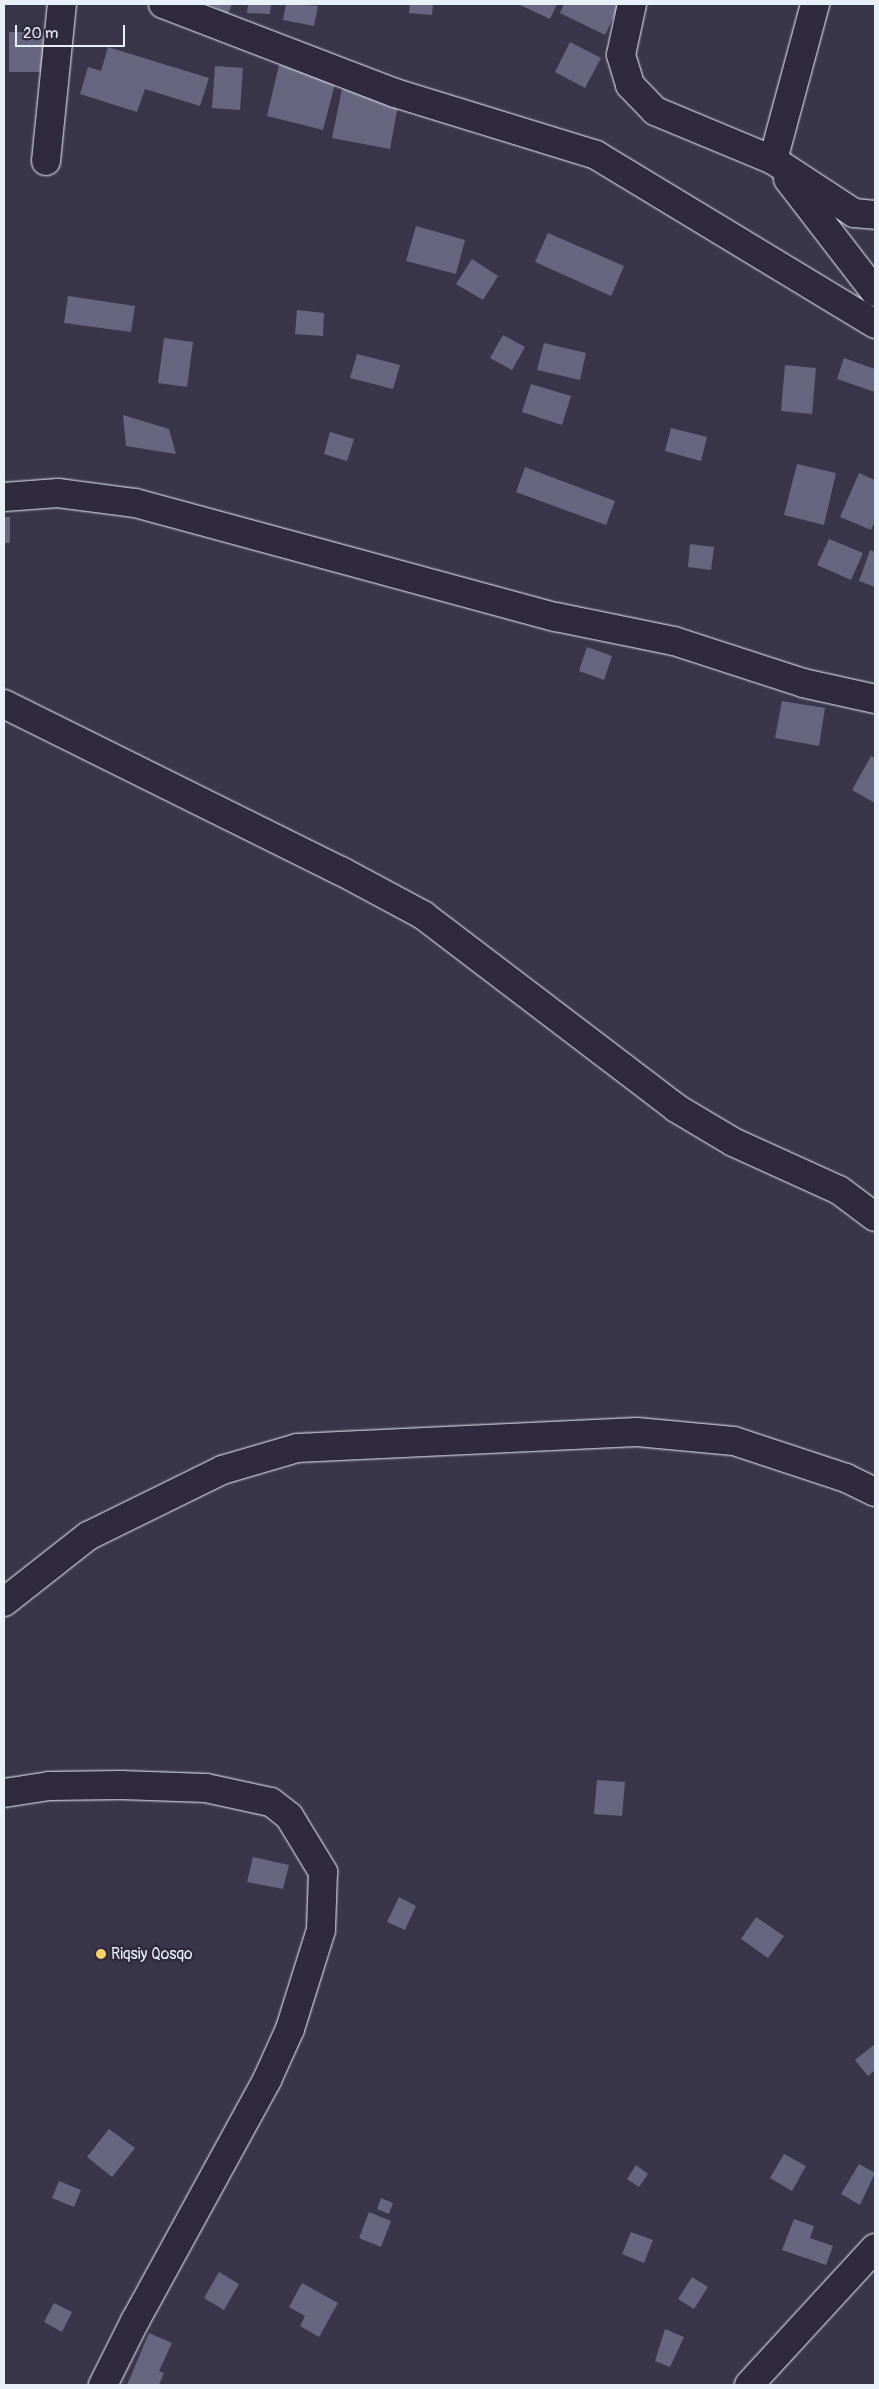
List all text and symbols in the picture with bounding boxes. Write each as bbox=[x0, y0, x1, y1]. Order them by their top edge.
scale bar bbox=[18, 15, 128, 47]
text: 20 m bbox=[23, 24, 58, 43]
place label: Riqsiy Qosqo bbox=[111, 1944, 193, 1964]
marker: Riqsiy Qosqo bbox=[95, 1948, 107, 1960]

